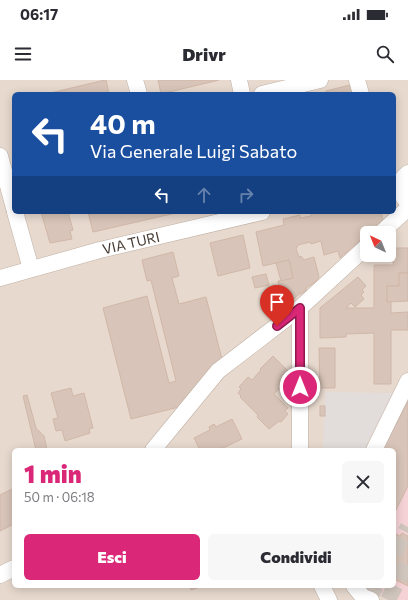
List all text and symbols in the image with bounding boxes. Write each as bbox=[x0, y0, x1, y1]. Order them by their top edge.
text: 06:17 bbox=[20, 5, 58, 23]
icon: menu bbox=[12, 43, 34, 65]
text: Drivr bbox=[182, 43, 226, 65]
icon: search bbox=[374, 43, 396, 65]
text: 40 m bbox=[90, 106, 156, 140]
icon: left bbox=[24, 108, 76, 160]
text: Via Generale Luigi Sabato bbox=[90, 140, 297, 162]
icon: left bbox=[151, 184, 173, 206]
icon: ahead bbox=[193, 184, 215, 206]
icon: right bbox=[235, 184, 257, 206]
north arrow bbox=[360, 226, 396, 262]
map controls bbox=[360, 226, 396, 262]
street label: VIA TURI bbox=[101, 228, 161, 257]
pin bbox=[260, 285, 294, 326]
icon: arrive bbox=[266, 291, 288, 313]
position arrow bbox=[279, 366, 321, 408]
text: 1 min bbox=[24, 459, 82, 488]
button: close bbox=[342, 461, 384, 503]
text: 50 m · 06:18 bbox=[24, 489, 95, 505]
button: Esci bbox=[24, 534, 200, 580]
button: Condividi bbox=[208, 534, 384, 580]

